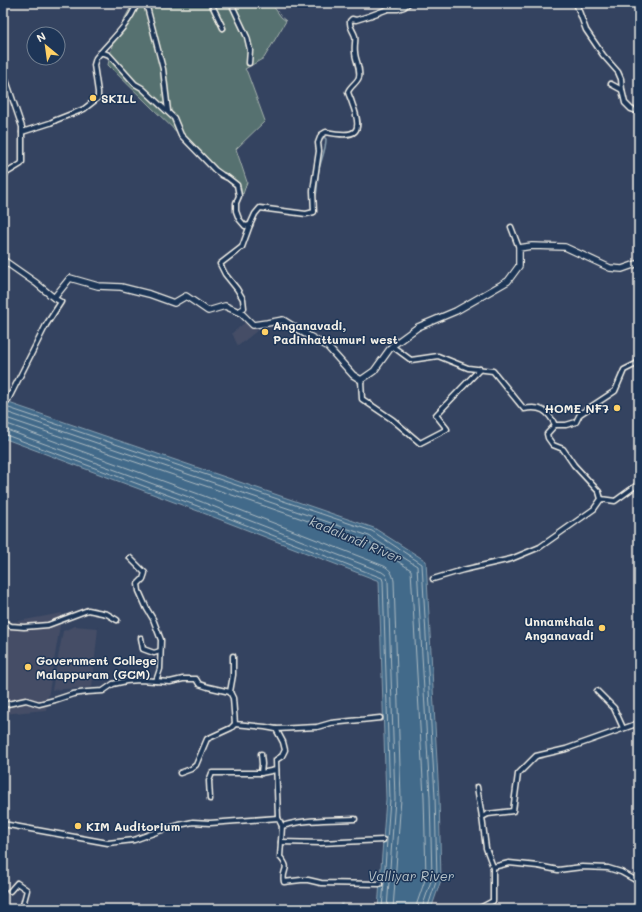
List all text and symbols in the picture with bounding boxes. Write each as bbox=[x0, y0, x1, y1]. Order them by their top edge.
north arrow bbox=[26, 26, 66, 66]
text: N bbox=[34, 28, 48, 45]
place label: SKILL bbox=[101, 90, 136, 106]
marker: SKILL bbox=[88, 93, 98, 103]
place label: Anganavadi, Padinhattumuri west bbox=[273, 317, 398, 347]
marker: Anganavadi, Padinhattumuri west bbox=[260, 327, 270, 337]
place label: HOME NF7 bbox=[544, 400, 609, 416]
marker: HOME NF7 bbox=[612, 403, 622, 413]
water label: kadalundi River bbox=[307, 512, 405, 566]
place label: Unnamthala Anganavadi bbox=[524, 613, 594, 643]
marker: Unnamthala Anganavadi bbox=[597, 623, 607, 633]
place label: Government College Malappuram (GCM) bbox=[36, 652, 157, 682]
marker: Government College Malappuram (GCM) bbox=[23, 662, 33, 672]
place label: KIM Auditorium bbox=[86, 818, 180, 834]
marker: KIM Auditorium bbox=[73, 821, 83, 831]
water label: Valliyar River bbox=[368, 867, 455, 884]

